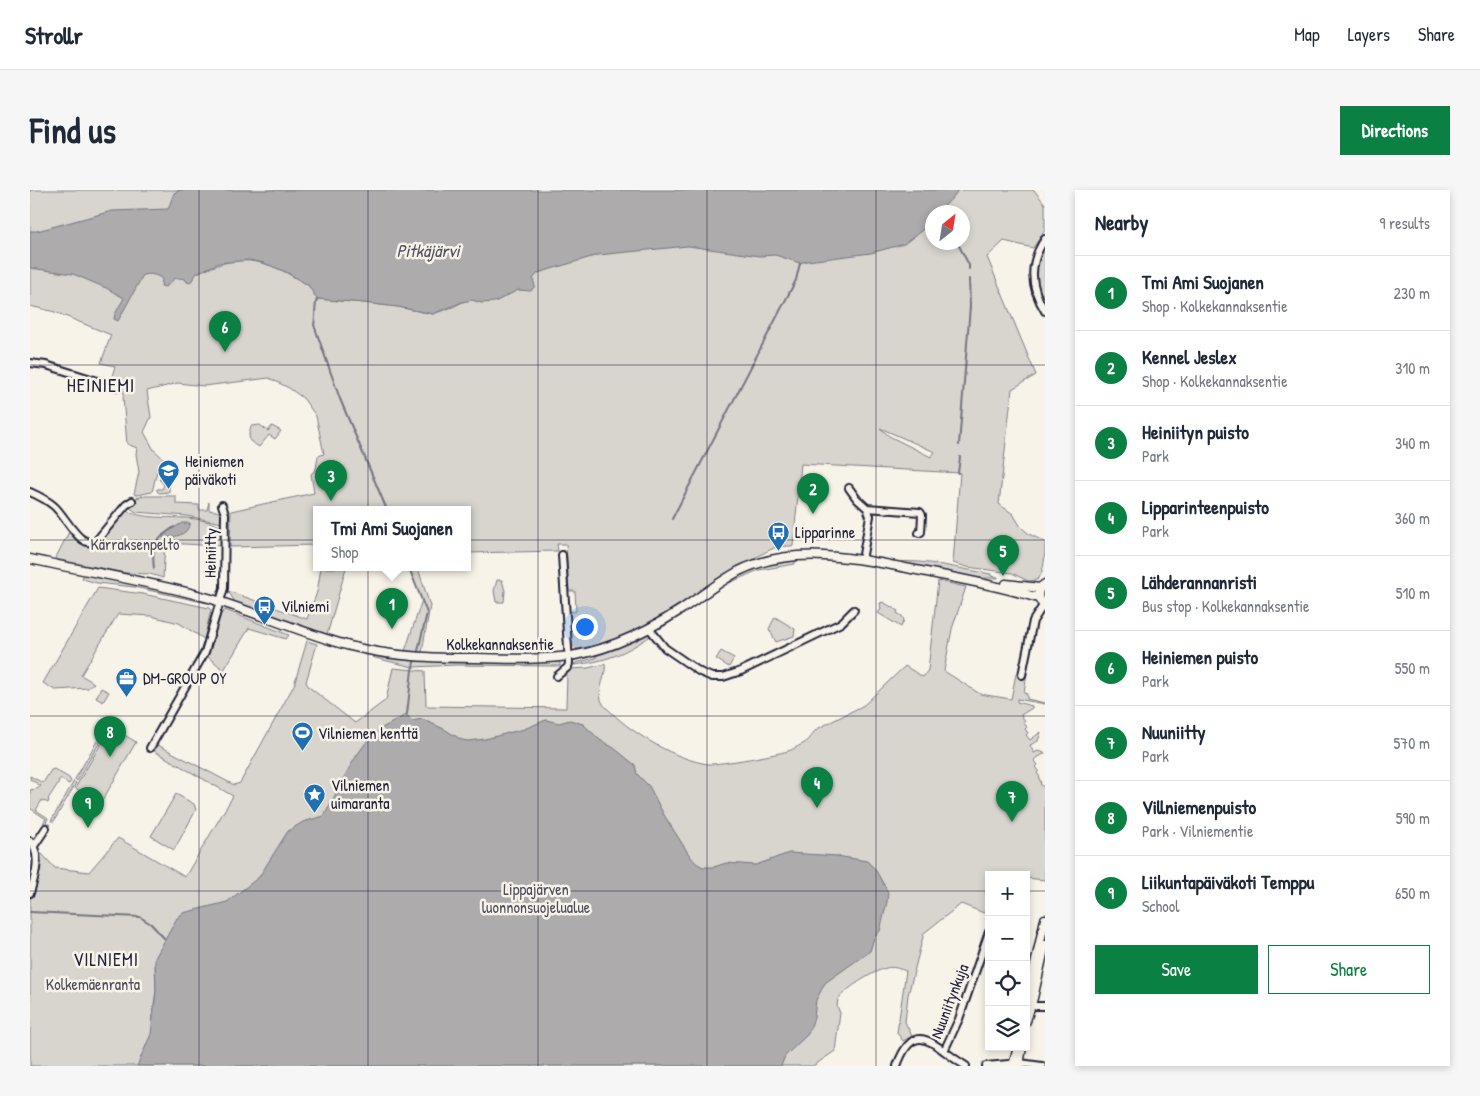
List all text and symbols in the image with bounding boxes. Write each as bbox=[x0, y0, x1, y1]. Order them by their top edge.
text: Strollr bbox=[25, 19, 83, 51]
text: Map bbox=[1294, 22, 1320, 47]
text: Layers bbox=[1348, 22, 1390, 47]
text: Share bbox=[1418, 22, 1455, 47]
button: Directions bbox=[1340, 106, 1450, 155]
text: Find us bbox=[30, 107, 116, 154]
north arrow bbox=[925, 205, 970, 250]
text: Nearby bbox=[1095, 208, 1148, 237]
text: 9 results bbox=[1379, 212, 1430, 234]
water label: Pitkäjärvi bbox=[397, 238, 461, 263]
text: Tmi Ami Suojanen bbox=[1142, 269, 1264, 295]
text: 1 bbox=[1108, 282, 1114, 304]
text: 230 m bbox=[1394, 282, 1430, 304]
text: Shop · Kolkekannaksentie bbox=[1142, 295, 1288, 317]
pin: 6 bbox=[209, 311, 241, 352]
text: Kennel Jeslex bbox=[1142, 344, 1237, 370]
text: 2 bbox=[1107, 357, 1115, 379]
text: 310 m bbox=[1395, 357, 1430, 379]
text: Shop · Kolkekannaksentie bbox=[1142, 370, 1288, 392]
district label: HEINIEMI bbox=[67, 372, 135, 398]
text: Heiniityn puisto bbox=[1142, 419, 1249, 445]
text: 3 bbox=[1107, 432, 1115, 454]
text: 340 m bbox=[1395, 432, 1430, 454]
text: Park bbox=[1142, 445, 1169, 467]
place label: Heiniemen päiväkoti bbox=[185, 450, 244, 490]
school or university icon: Heiniemen päiväkoti bbox=[157, 458, 181, 489]
pin: 3 bbox=[315, 460, 347, 501]
pin: 2 bbox=[797, 473, 829, 514]
text: Lipparinteenpuisto bbox=[1142, 494, 1269, 520]
popup bbox=[313, 506, 471, 571]
text: 4 bbox=[1108, 507, 1114, 529]
text: 360 m bbox=[1395, 507, 1430, 529]
text: Tmi Ami Suojanen bbox=[331, 515, 453, 541]
bus stop icon: Lipparinne bbox=[767, 520, 791, 551]
text: Park bbox=[1142, 520, 1169, 542]
place label: Lipparinne bbox=[795, 521, 856, 543]
street label: Heiniitty bbox=[199, 528, 221, 578]
park label: Kärraksenpelto bbox=[90, 533, 180, 555]
pin: 5 bbox=[987, 535, 1019, 576]
text: Shop bbox=[331, 541, 358, 563]
text: Lähderannanristi bbox=[1142, 569, 1257, 595]
text: 5 bbox=[1108, 582, 1114, 604]
text: 510 m bbox=[1396, 582, 1430, 604]
pin: 1 bbox=[376, 588, 408, 629]
bus stop icon: Vilniemi bbox=[253, 594, 277, 625]
place label: Vilniemi bbox=[281, 595, 329, 617]
text: Bus stop · Kolkekannaksentie bbox=[1142, 595, 1309, 617]
your location bbox=[572, 614, 598, 640]
street label: Kolkekannaksentie bbox=[446, 633, 554, 655]
text: Heiniemen puisto bbox=[1142, 644, 1258, 670]
text: 6 bbox=[1108, 657, 1114, 679]
text: 550 m bbox=[1395, 657, 1430, 679]
office icon: DM-GROUP OY bbox=[115, 666, 139, 697]
place label: DM-GROUP OY bbox=[143, 667, 227, 689]
text: Park bbox=[1142, 670, 1169, 692]
pin: 8 bbox=[94, 716, 126, 757]
text: Nuuniitty bbox=[1142, 719, 1206, 745]
sports icon: Vilniemen kenttä bbox=[290, 721, 314, 752]
place label: Vilniemen kenttä bbox=[318, 722, 418, 744]
text: 7 bbox=[1107, 732, 1115, 754]
text: 570 m bbox=[1394, 732, 1430, 754]
text: Park bbox=[1142, 745, 1169, 767]
pin: 4 bbox=[801, 767, 833, 808]
place label: Vilniemen uimaranta bbox=[331, 774, 390, 814]
pin: 7 bbox=[996, 781, 1028, 822]
place icon: Vilniemen uimaranta bbox=[303, 782, 327, 813]
pin: 9 bbox=[72, 787, 104, 828]
text: Villniemenpuisto bbox=[1142, 794, 1256, 820]
text: 8 bbox=[1108, 807, 1114, 829]
text: 590 m bbox=[1396, 807, 1430, 829]
text: Park · Vilniementie bbox=[1142, 820, 1253, 842]
text: Liikuntapäiväkoti Temppu bbox=[1142, 869, 1314, 895]
map controls bbox=[985, 871, 1030, 1051]
button: + bbox=[985, 871, 1030, 916]
park label: Lippajärven luonnonsuojelualue bbox=[482, 878, 591, 918]
text: 9 bbox=[1108, 882, 1114, 904]
text: 650 m bbox=[1395, 882, 1430, 904]
text: School bbox=[1142, 895, 1179, 917]
button: − bbox=[985, 916, 1030, 961]
button: Save bbox=[1095, 945, 1258, 994]
button: Share bbox=[1268, 945, 1430, 994]
district label: VILNIEMI bbox=[73, 947, 139, 972]
street label: Nuuniitynkuja bbox=[925, 961, 973, 1041]
button: locate bbox=[985, 961, 1030, 1006]
park label: Kolkemäenranta bbox=[46, 973, 140, 995]
button: layers bbox=[985, 1006, 1030, 1051]

